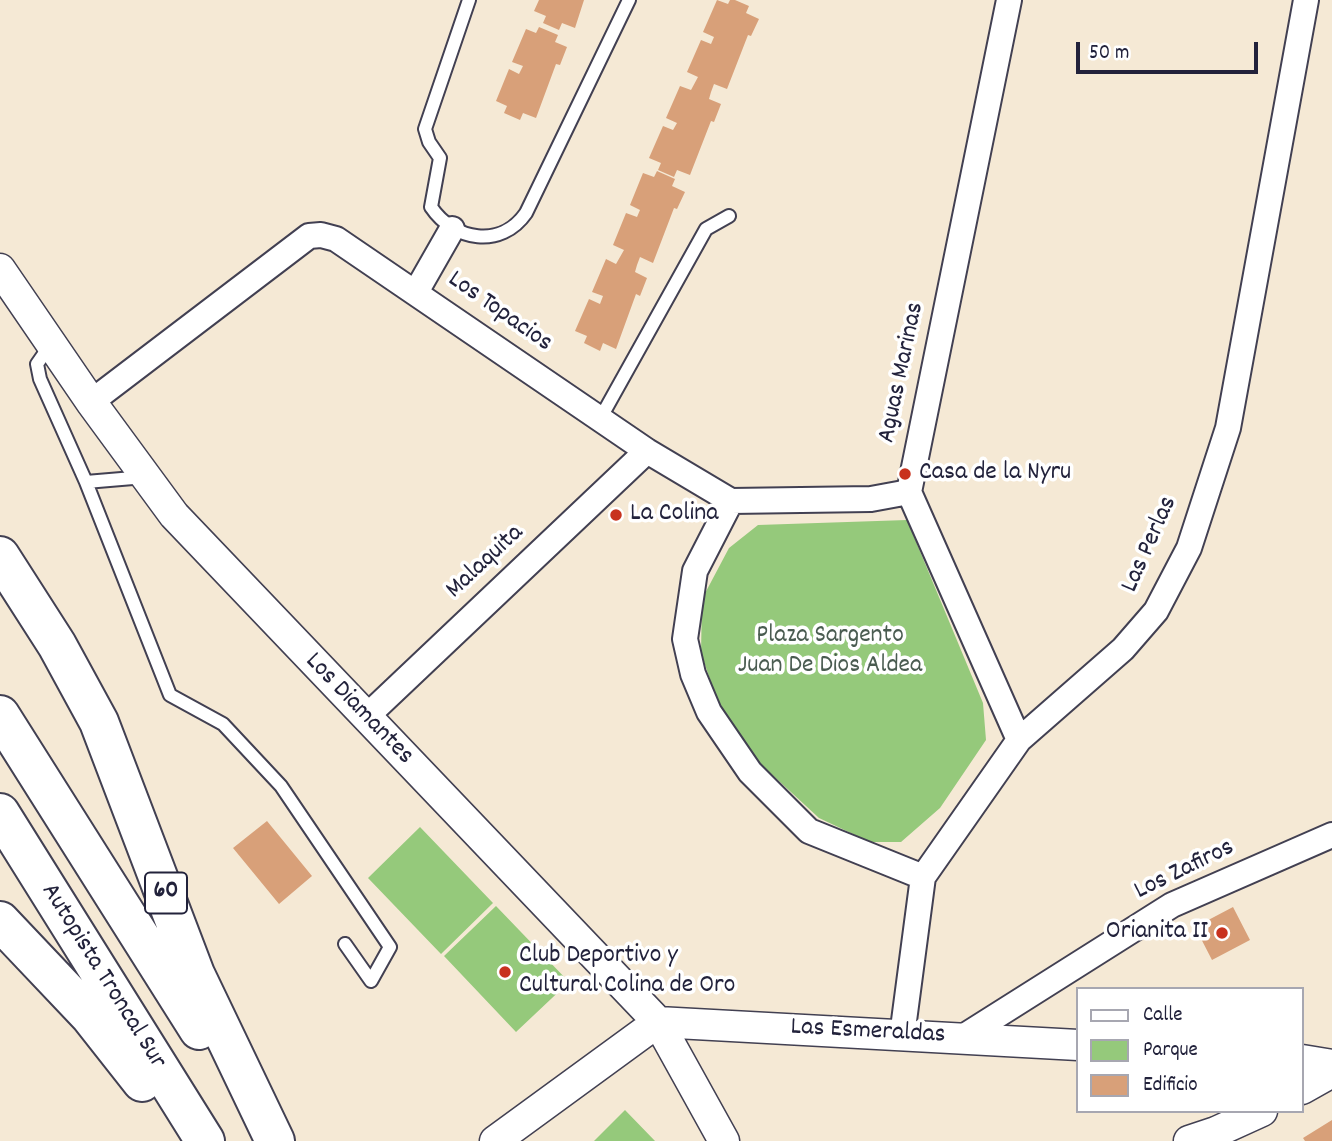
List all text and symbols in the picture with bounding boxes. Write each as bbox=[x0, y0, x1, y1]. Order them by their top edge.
scale bar bbox=[1080, 28, 1262, 72]
text: 50 m bbox=[1089, 39, 1129, 69]
street label: Los Topacios bbox=[441, 266, 557, 360]
street label: Aguas Marinas bbox=[873, 300, 933, 446]
place label: Casa de la Nyru bbox=[919, 458, 1071, 490]
marker: Casa de la Nyru bbox=[897, 466, 913, 482]
street label: Las Perlas bbox=[1116, 492, 1186, 598]
place label: La Colina bbox=[630, 499, 718, 531]
marker: La Colina bbox=[608, 507, 624, 523]
street label: Malaquita bbox=[441, 519, 531, 607]
park label: Plaza Sargento Juan De Dios Aldea bbox=[738, 621, 922, 682]
street label: Los Diamantes bbox=[297, 648, 419, 772]
street label: Los Zafiros bbox=[1130, 834, 1240, 908]
road number: 60 bbox=[145, 872, 187, 914]
street label: Autopista Troncal Sur bbox=[32, 879, 172, 1075]
place label: Orianita II bbox=[1106, 917, 1208, 949]
marker: Orianita II bbox=[1214, 925, 1230, 941]
place label: Club Deportivo y Cultural Colina de Oro bbox=[519, 941, 735, 1002]
marker: Club Deportivo y Cultural Colina de Oro bbox=[497, 964, 513, 980]
legend bbox=[1076, 987, 1304, 1113]
text: Calle bbox=[1143, 1001, 1182, 1031]
street label: Las Esmeraldas bbox=[790, 1013, 946, 1053]
text: Parque bbox=[1143, 1036, 1198, 1066]
text: Edificio bbox=[1143, 1071, 1198, 1101]

